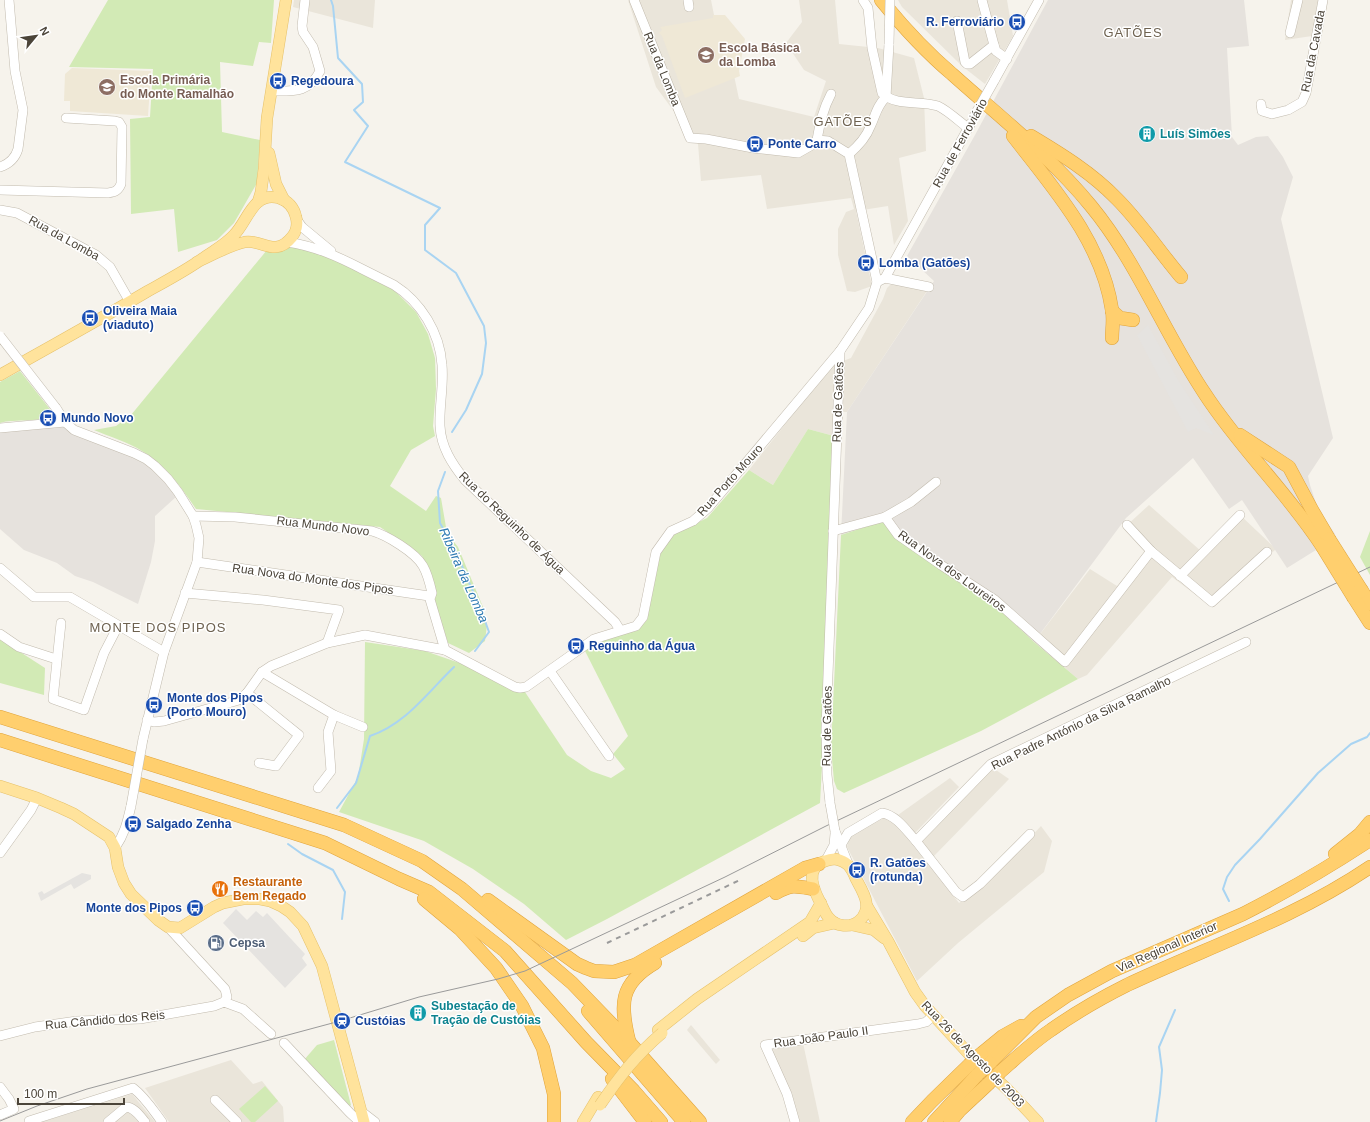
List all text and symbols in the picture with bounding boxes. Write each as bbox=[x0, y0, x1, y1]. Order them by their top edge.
street label: Rua da Cavada bbox=[1298, 8, 1328, 93]
bus stop icon: R. Ferroviário bbox=[1007, 12, 1027, 32]
place label: R. Ferroviário bbox=[926, 15, 1004, 29]
north arrow bbox=[16, 16, 56, 56]
text: N bbox=[38, 25, 52, 38]
district label: GATÕES bbox=[1103, 25, 1163, 40]
street label: Rua da Lomba bbox=[641, 30, 683, 108]
place label: Escola Básica da Lomba bbox=[719, 41, 800, 69]
school or university icon: Escola Básica da Lomba bbox=[696, 45, 716, 65]
bus stop icon: Regedoura bbox=[268, 71, 288, 91]
place label: Escola Primária do Monte Ramalhão bbox=[120, 73, 234, 101]
place label: Regedoura bbox=[291, 74, 354, 88]
school or university icon: Escola Primária do Monte Ramalhão bbox=[97, 77, 117, 97]
street label: Rua de Ferroviário bbox=[930, 96, 990, 190]
district label: GATÕES bbox=[813, 114, 873, 129]
building icon: Luís Simões bbox=[1137, 124, 1157, 144]
place label: Luís Simões bbox=[1160, 127, 1231, 141]
bus stop icon: Ponte Carro bbox=[745, 134, 765, 154]
place label: Ponte Carro bbox=[768, 137, 837, 151]
street label: Rua da Lomba bbox=[26, 213, 102, 263]
bus stop icon: Lomba (Gatões) bbox=[856, 253, 876, 273]
place label: Lomba (Gatões) bbox=[879, 256, 970, 270]
place label: Oliveira Maia (viaduto) bbox=[103, 304, 177, 332]
bus stop icon: Oliveira Maia (viaduto) bbox=[80, 308, 100, 328]
street label: Rua de Gatões bbox=[830, 361, 846, 443]
bus stop icon: Mundo Novo bbox=[38, 408, 58, 428]
place label: Mundo Novo bbox=[61, 411, 134, 425]
street label: Rua Porto Mouro bbox=[694, 441, 766, 519]
street label: Rua do Reguinho de Água bbox=[456, 468, 569, 577]
street label: Rua Mundo Novo bbox=[276, 513, 371, 539]
water label: Ribeira da Lomba bbox=[436, 525, 492, 625]
street label: Rua Nova dos Loureiros bbox=[896, 527, 1008, 615]
street label: Rua Nova do Monte dos Pipos bbox=[231, 561, 395, 597]
district label: MONTE DOS PIPOS bbox=[89, 620, 227, 635]
bus stop icon: Reguinho da Água bbox=[566, 636, 586, 656]
place label: Reguinho da Água bbox=[589, 638, 695, 653]
street label: Rua Padre António da Silva Ramalho bbox=[989, 673, 1173, 773]
street label: Rua de Gatões bbox=[819, 686, 835, 766]
place label: Monte dos Pipos (Porto Mouro) bbox=[167, 691, 263, 719]
bus stop icon: Monte dos Pipos (Porto Mouro) bbox=[144, 695, 164, 715]
bus stop icon: Salgado Zenha bbox=[123, 814, 143, 834]
place label: Salgado Zenha bbox=[146, 817, 232, 831]
place label: R. Gatões (rotunda) bbox=[870, 856, 926, 884]
bus stop icon: R. Gatões (rotunda) bbox=[847, 860, 867, 880]
place label: Restaurante Bem Regado bbox=[233, 875, 306, 903]
restaurant icon: Restaurante Bem Regado bbox=[210, 879, 230, 899]
bus stop icon: Monte dos Pipos bbox=[185, 898, 205, 918]
place label: Monte dos Pipos bbox=[86, 901, 182, 915]
street label: Via Regional Interior bbox=[1115, 919, 1219, 975]
fuel station icon: Cepsa bbox=[206, 933, 226, 953]
place label: Cepsa bbox=[229, 936, 265, 950]
street label: Rua 26 de Agosto de 2003 bbox=[919, 998, 1028, 1110]
place label: Subestação de Tração de Custóias bbox=[431, 999, 541, 1027]
building icon: Subestação de Tração de Custóias bbox=[408, 1003, 428, 1023]
street label: Rua Cândido dos Reis bbox=[45, 1008, 165, 1032]
station icon: Custóias bbox=[332, 1011, 352, 1031]
place label: Custóias bbox=[355, 1014, 406, 1028]
street label: Rua João Paulo II bbox=[773, 1023, 869, 1051]
scale bar bbox=[18, 1080, 124, 1106]
text: 100 m bbox=[24, 1087, 57, 1101]

